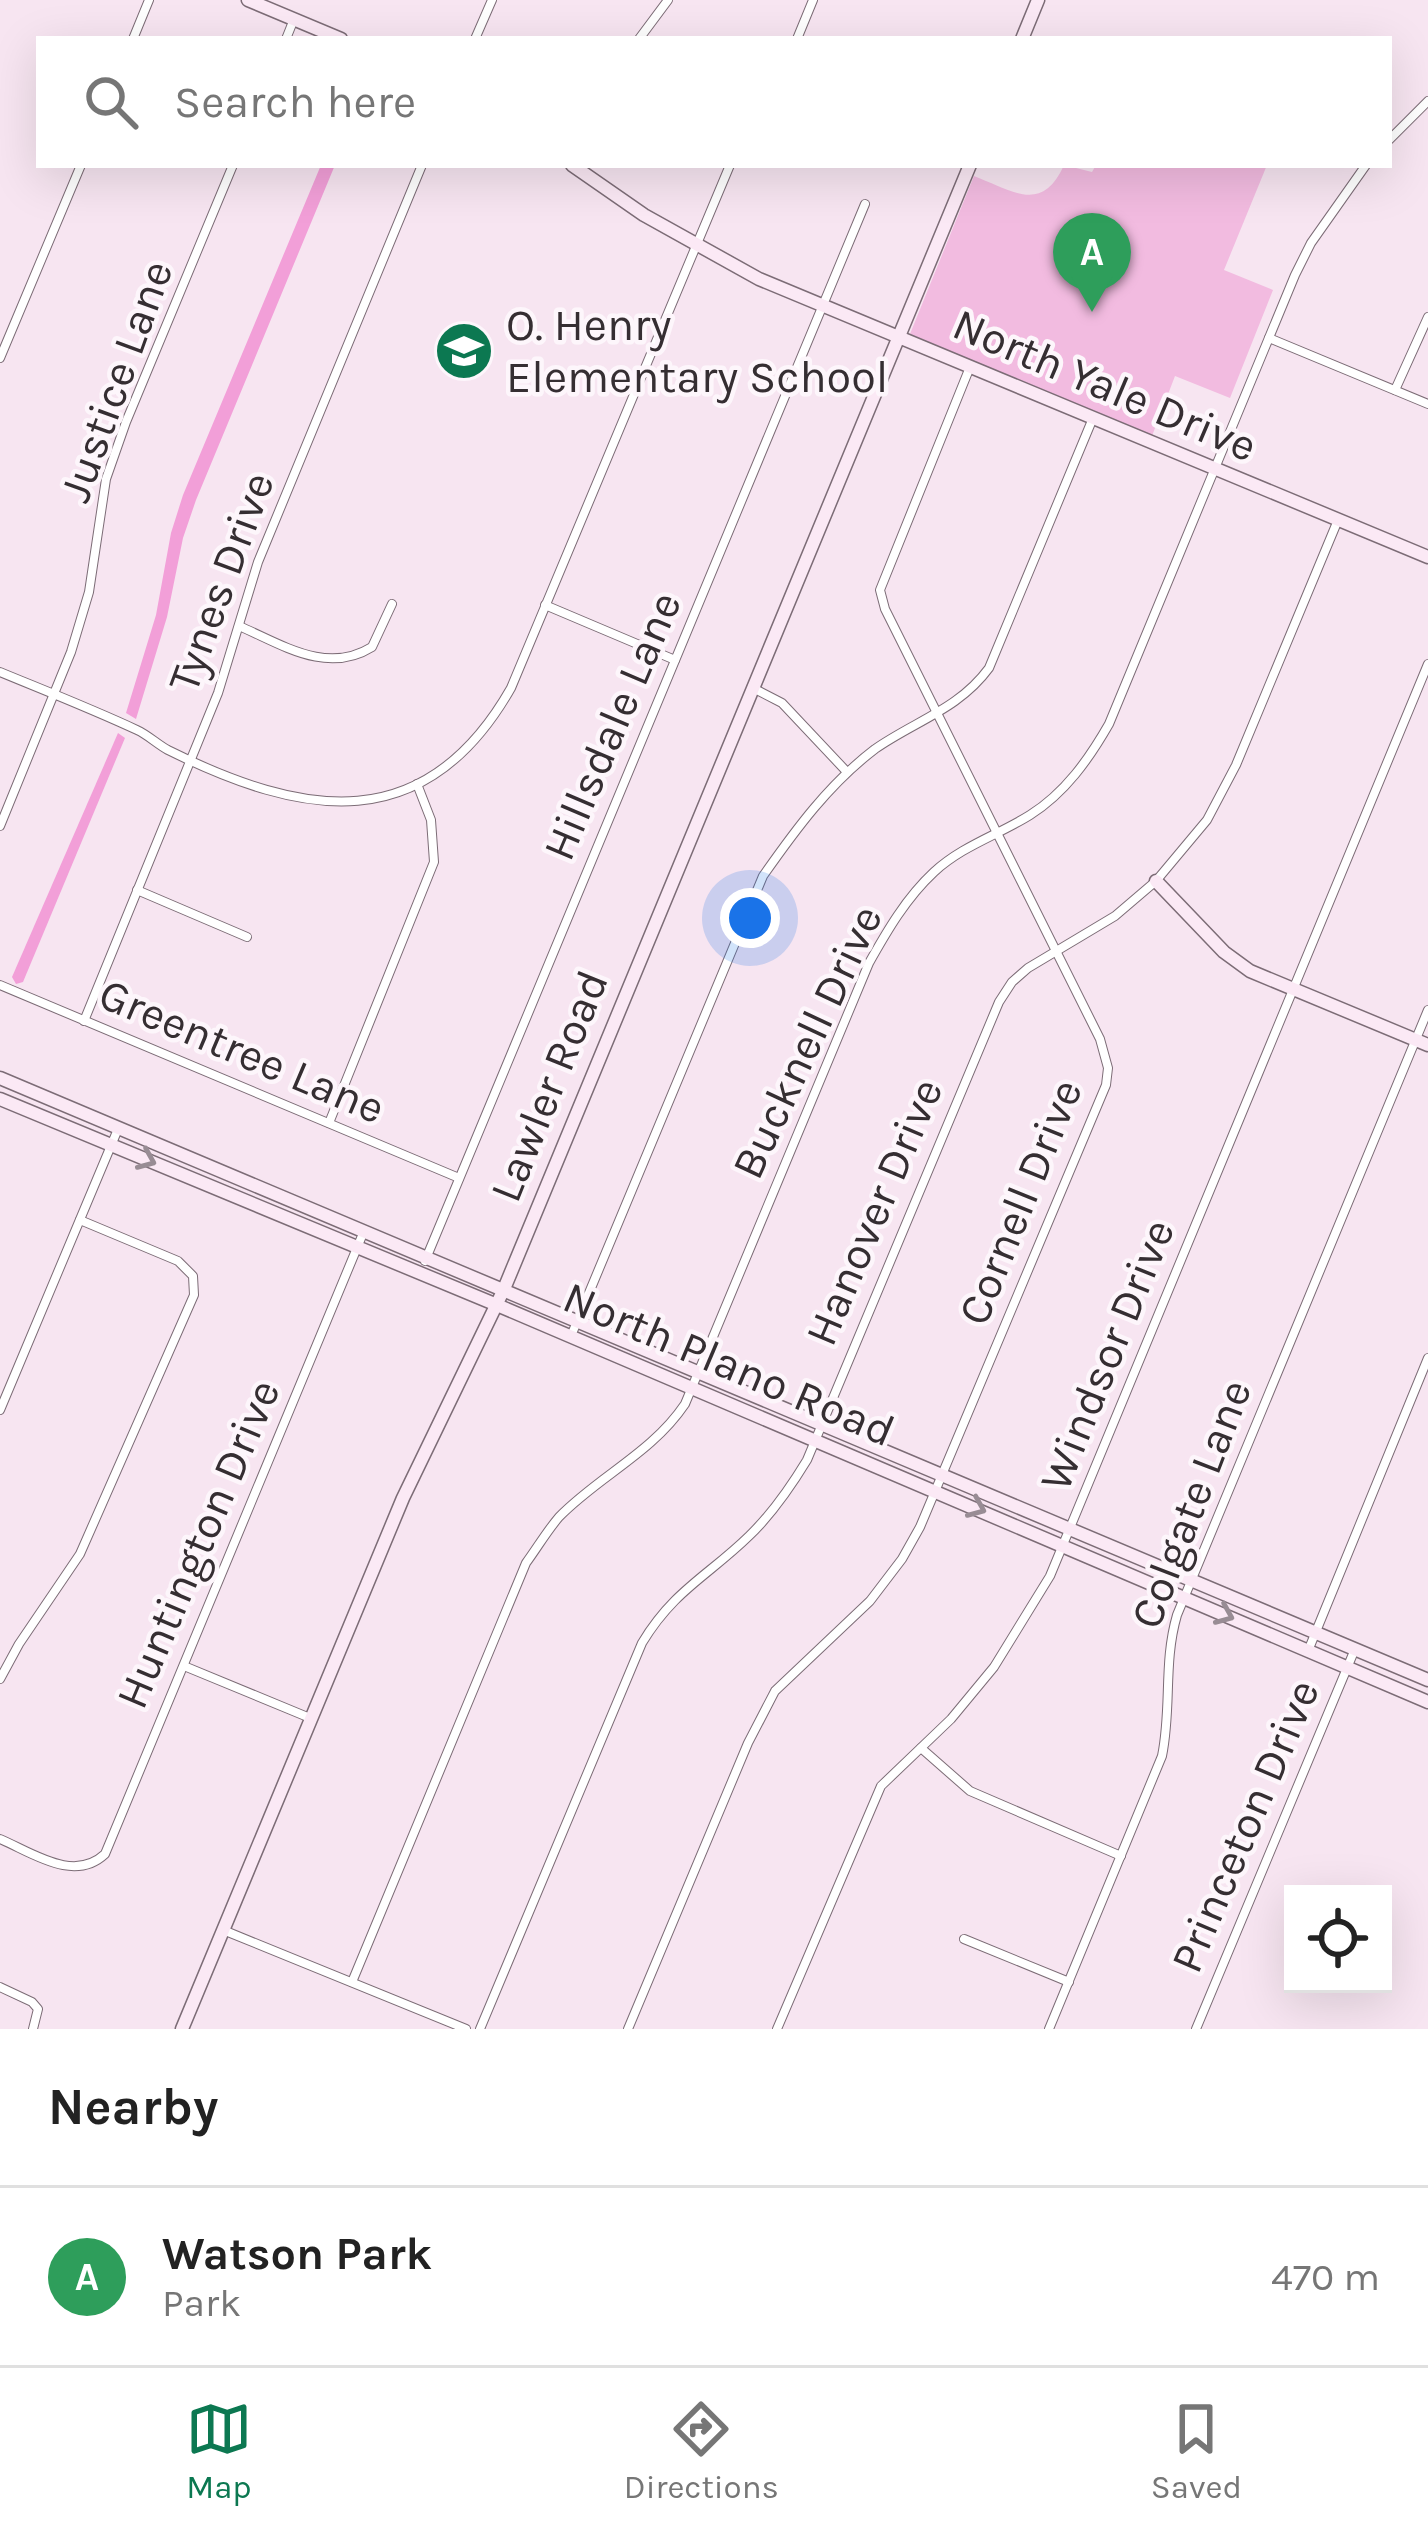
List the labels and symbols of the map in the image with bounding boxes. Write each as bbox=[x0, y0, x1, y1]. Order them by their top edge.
pin: A bbox=[1053, 213, 1131, 312]
street label: Justice Lane bbox=[48, 253, 184, 509]
street label: North Yale Drive bbox=[945, 298, 1265, 472]
place label: O. Henry Elementary School bbox=[506, 299, 888, 404]
school or university icon: O. Henry Elementary School bbox=[433, 320, 495, 382]
street label: Tynes Drive bbox=[157, 465, 286, 699]
street label: Hillsdale Lane bbox=[532, 584, 692, 868]
your location bbox=[720, 888, 780, 948]
street label: Bucknell Drive bbox=[721, 897, 893, 1187]
street label: Lawler Road bbox=[479, 963, 619, 1209]
street label: Greentree Lane bbox=[92, 968, 392, 1134]
street label: Hanover Drive bbox=[795, 1071, 953, 1353]
street label: Cornell Drive bbox=[947, 1072, 1093, 1332]
one-way arrow bbox=[135, 1146, 156, 1170]
street label: Windsor Drive bbox=[1029, 1212, 1185, 1498]
street label: North Plano Road bbox=[556, 1271, 902, 1457]
street label: Huntington Drive bbox=[105, 1372, 292, 1716]
street label: Colgate Lane bbox=[1120, 1373, 1263, 1636]
one-way arrow bbox=[965, 1494, 987, 1518]
one-way arrow bbox=[1213, 1601, 1234, 1625]
street label: Princeton Drive bbox=[1160, 1672, 1330, 1980]

